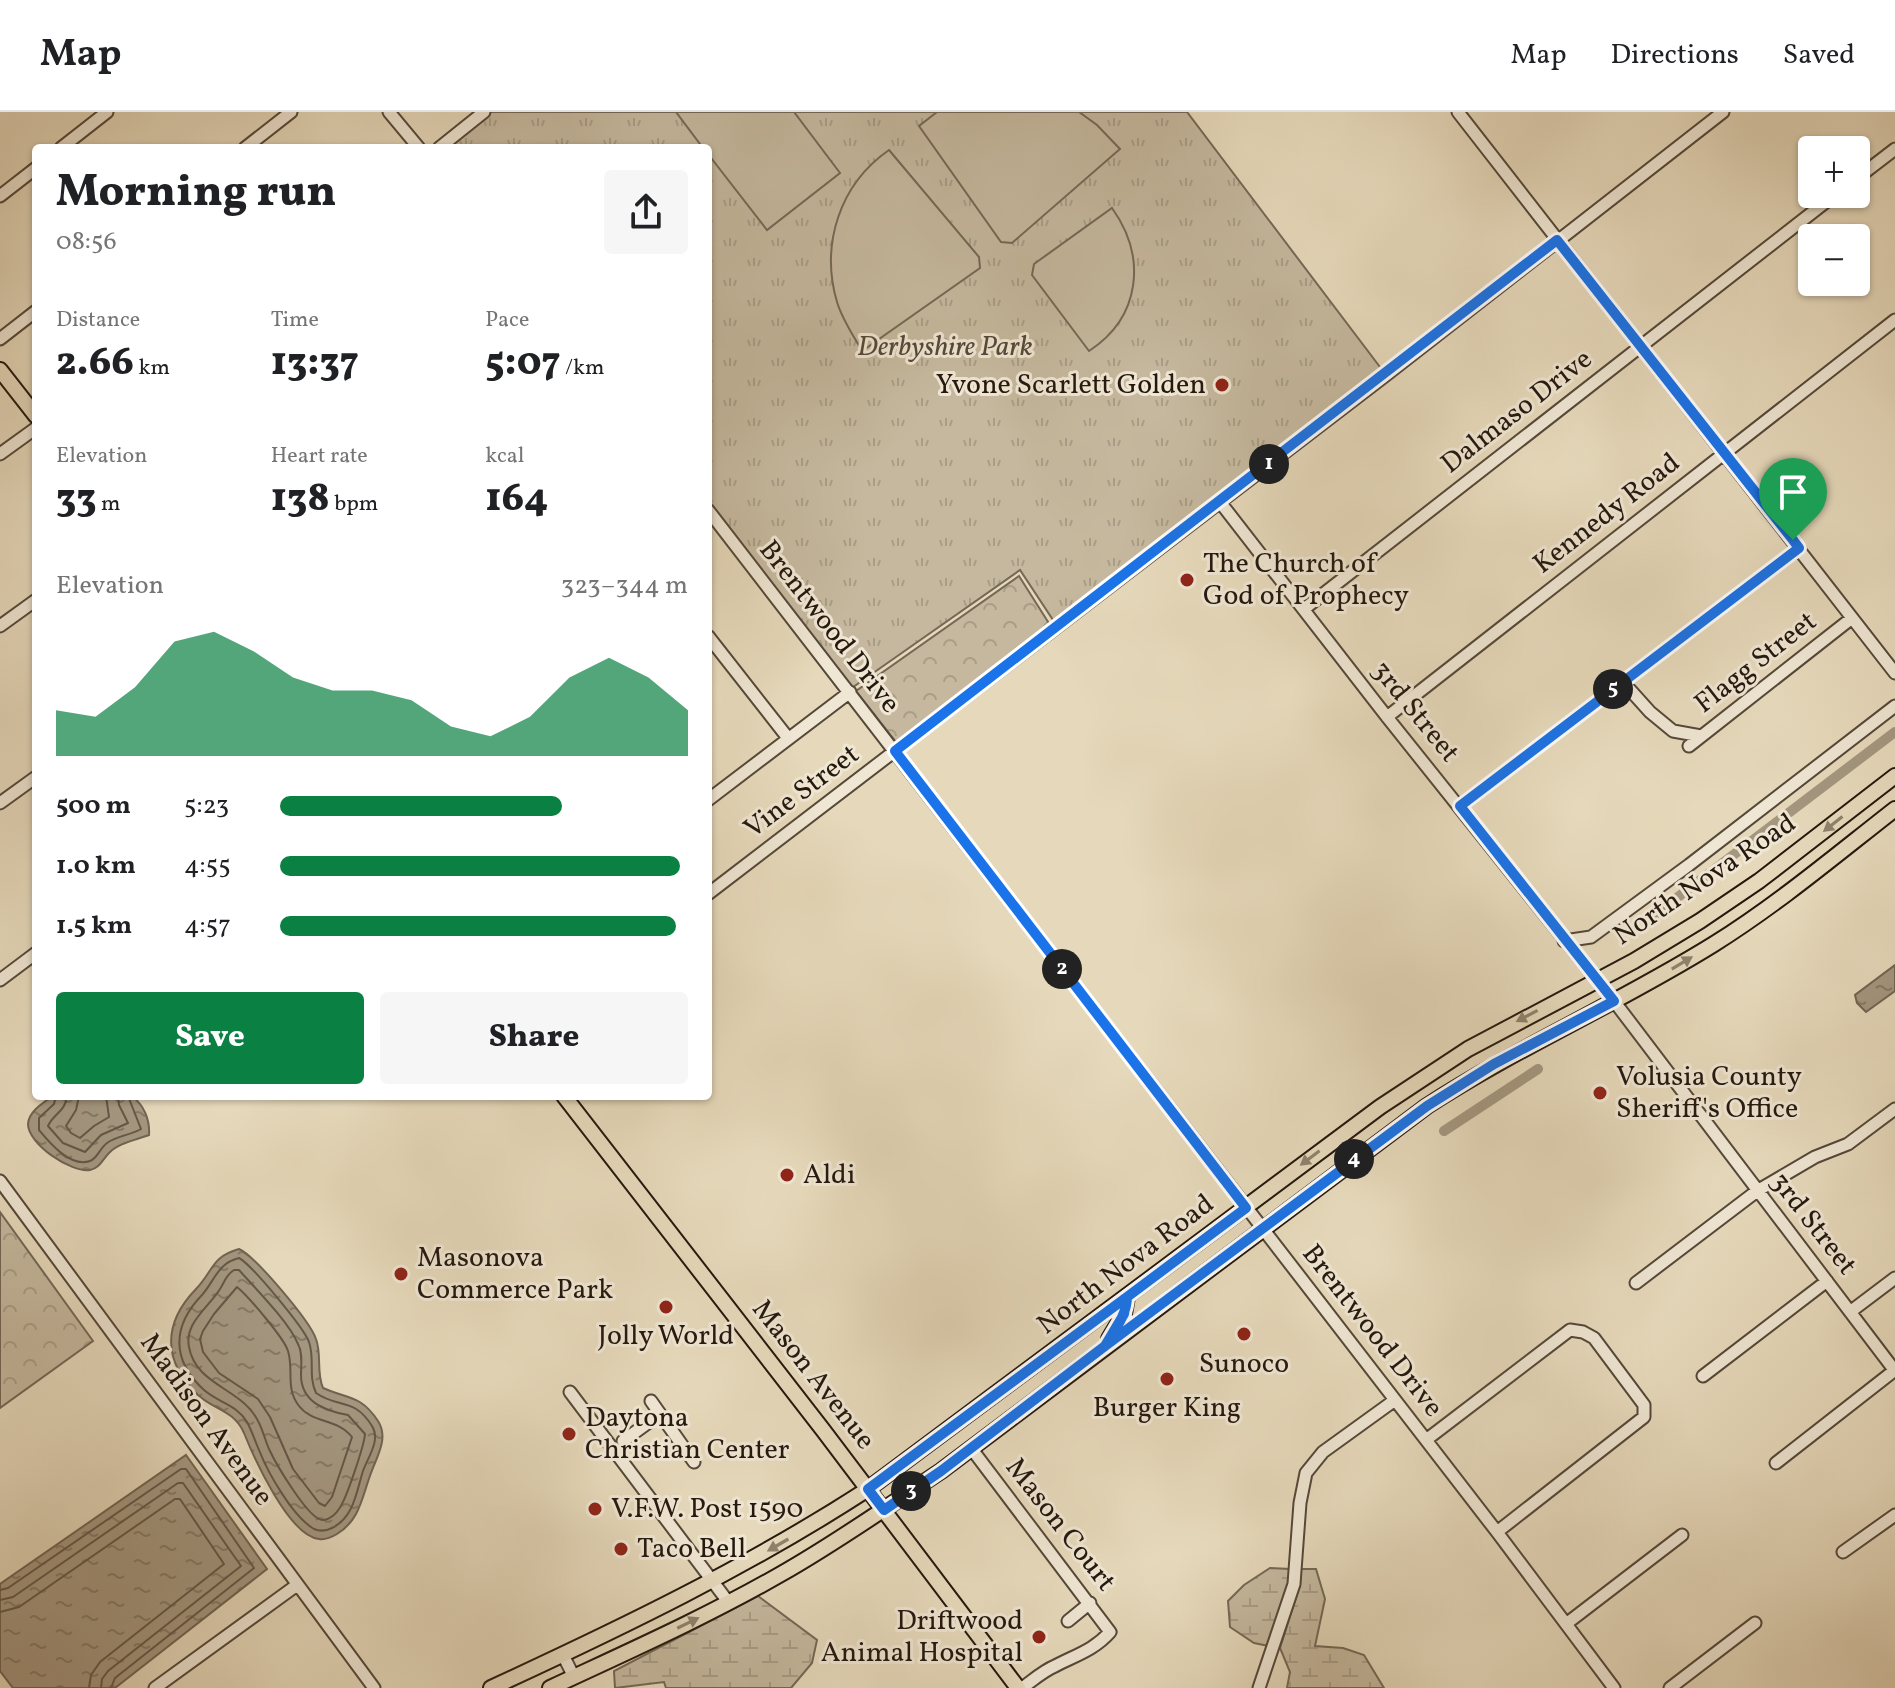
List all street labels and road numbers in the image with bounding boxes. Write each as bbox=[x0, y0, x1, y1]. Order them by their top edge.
street label: Dalmaso Drive bbox=[1433, 341, 1601, 483]
street label: Kennedy Road bbox=[1525, 444, 1689, 584]
street label: Brentwood Drive bbox=[749, 532, 909, 722]
street label: Flagg Street bbox=[1687, 603, 1825, 723]
street label: 3rd Street bbox=[1362, 653, 1468, 771]
street label: Vine Street bbox=[736, 736, 868, 848]
street label: North Nova Road bbox=[1606, 804, 1804, 956]
street label: 3rd Street bbox=[1760, 1164, 1866, 1284]
street label: North Nova Road bbox=[1029, 1185, 1223, 1345]
street label: Brentwood Drive bbox=[1292, 1236, 1452, 1426]
street label: Mason Avenue bbox=[742, 1292, 884, 1458]
street label: Madison Avenue bbox=[130, 1326, 282, 1514]
street label: Mason Court bbox=[995, 1450, 1125, 1600]

